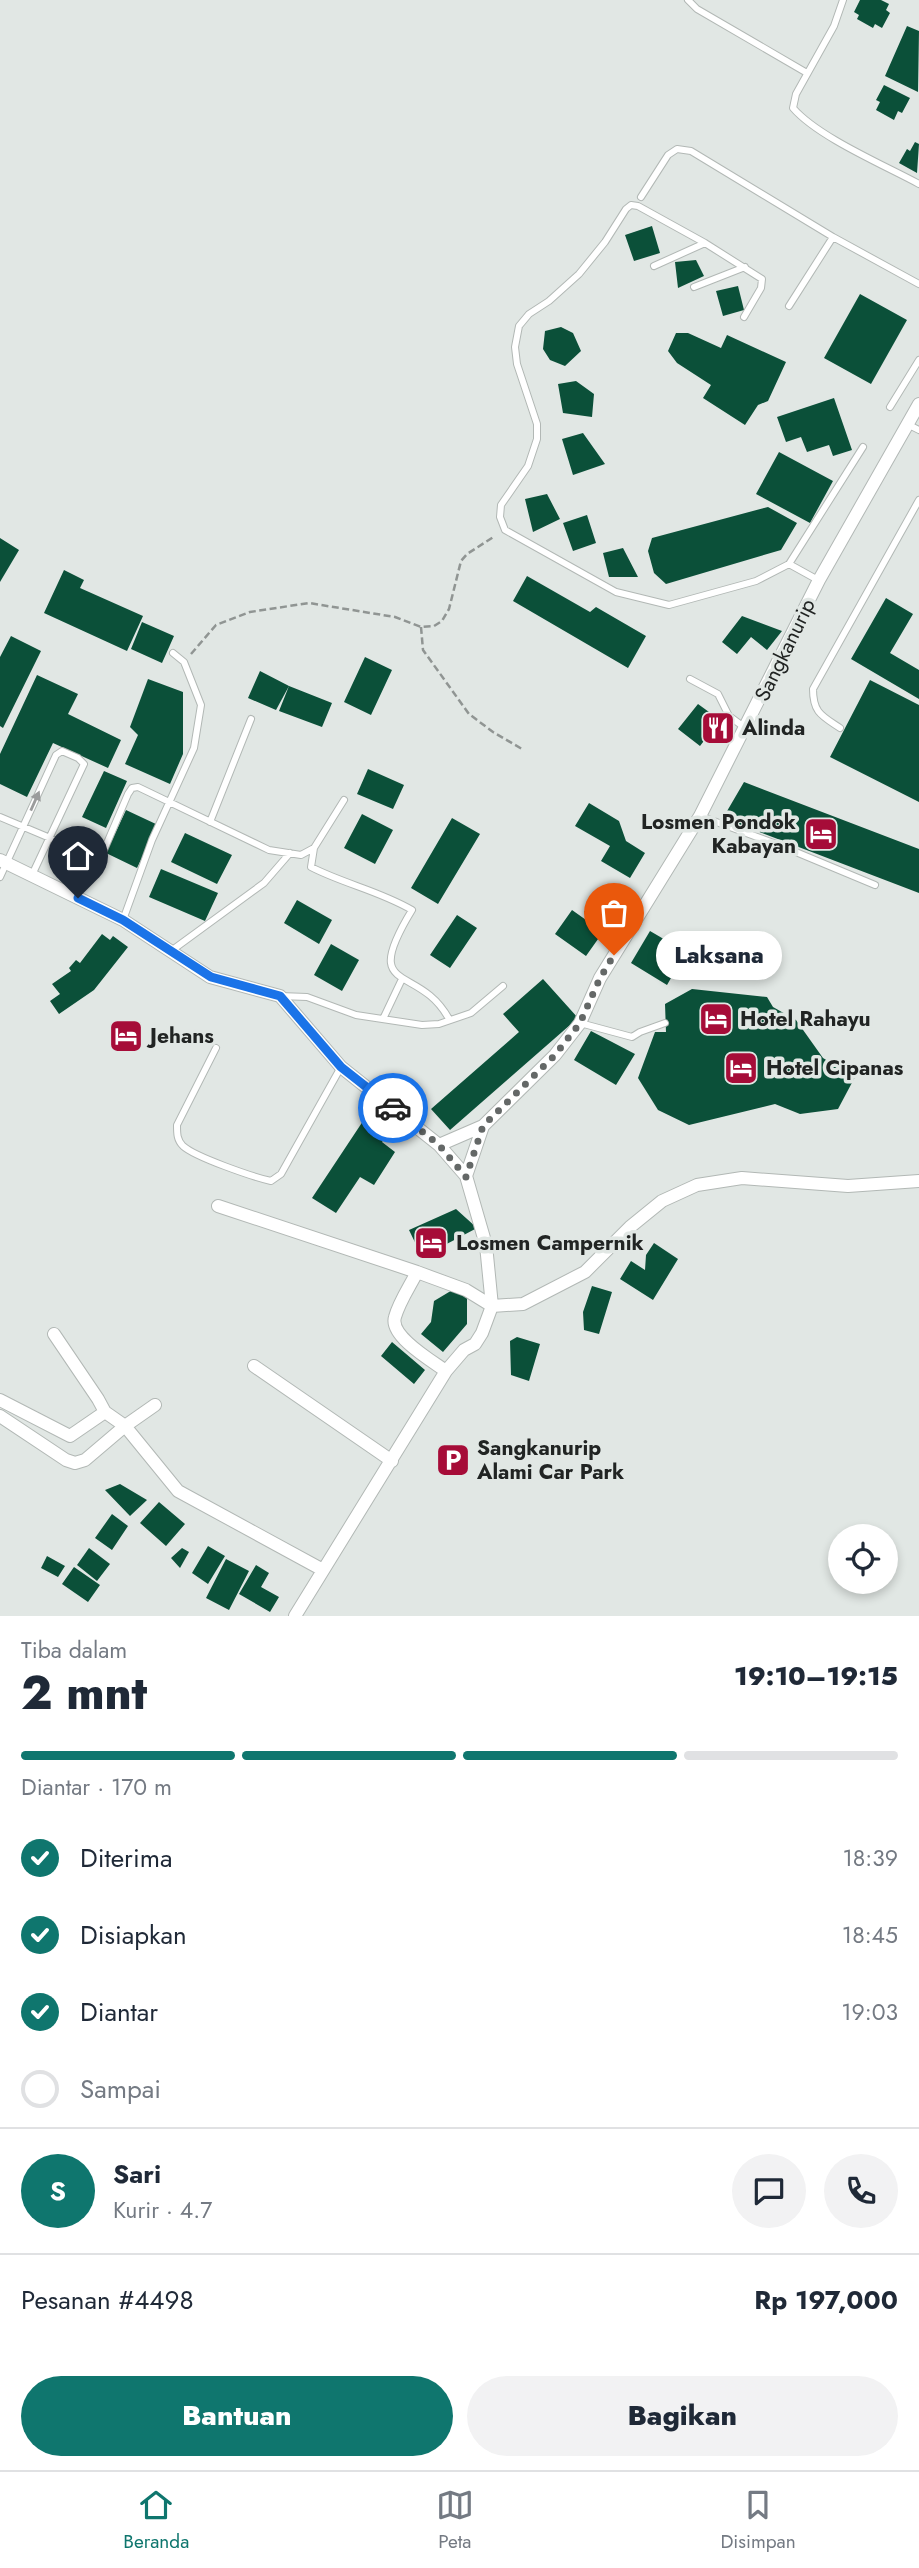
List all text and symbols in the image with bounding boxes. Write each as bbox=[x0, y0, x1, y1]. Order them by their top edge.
street label: Sangkanurip bbox=[747, 594, 823, 706]
restaurant icon: Alinda bbox=[699, 709, 737, 747]
place label: Alinda bbox=[741, 713, 805, 743]
one-way arrow bbox=[29, 791, 41, 811]
place label: Losmen Pondok Kabayan bbox=[641, 807, 796, 861]
hotel icon: Losmen Pondok Kabayan bbox=[802, 815, 840, 853]
pin bbox=[48, 826, 108, 898]
icon: home bbox=[59, 837, 97, 875]
pin bbox=[584, 883, 644, 955]
icon: bag bbox=[595, 894, 633, 932]
callout: Laksana bbox=[656, 930, 782, 979]
text: Laksana bbox=[674, 938, 764, 972]
hotel icon: Hotel Rahayu bbox=[697, 1000, 735, 1038]
place label: Hotel Rahayu bbox=[740, 1004, 871, 1034]
hotel icon: Jehans bbox=[107, 1017, 145, 1055]
place label: Jehans bbox=[146, 1021, 214, 1051]
hotel icon: Hotel Cipanas bbox=[722, 1049, 760, 1087]
place label: Hotel Cipanas bbox=[766, 1053, 904, 1083]
courier bbox=[358, 1073, 428, 1143]
icon: car bbox=[374, 1089, 412, 1127]
hotel icon: Losmen Campernik bbox=[412, 1224, 450, 1262]
place label: Losmen Campernik bbox=[456, 1228, 644, 1258]
place label: Sangkanurip Alami Car Park bbox=[476, 1433, 624, 1487]
parking icon: Sangkanurip Alami Car Park bbox=[434, 1441, 472, 1479]
map controls bbox=[828, 1524, 898, 1594]
button: locate bbox=[828, 1524, 898, 1594]
text: Tiba dalam bbox=[21, 1633, 127, 1667]
text: 19:10–19:15 bbox=[734, 1657, 898, 1695]
text: 2 mnt bbox=[21, 1660, 147, 1726]
text: Diantar · 170 m bbox=[21, 1770, 172, 1804]
icon: check bbox=[21, 1839, 59, 1877]
text: Diterima bbox=[80, 1839, 173, 1877]
text: 18:39 bbox=[842, 1841, 898, 1875]
icon: check bbox=[21, 1916, 59, 1954]
text: Disiapkan bbox=[80, 1916, 187, 1954]
text: 18:45 bbox=[842, 1918, 898, 1952]
icon: check bbox=[21, 1993, 59, 2031]
text: Diantar bbox=[80, 1993, 158, 2031]
text: 19:03 bbox=[841, 1995, 898, 2029]
text: Sampai bbox=[80, 2070, 161, 2108]
button: chat bbox=[732, 2154, 806, 2228]
button: phone bbox=[824, 2154, 898, 2228]
text: Sari bbox=[113, 2155, 161, 2193]
text: S bbox=[50, 2172, 66, 2210]
text: Kurir · 4.7 bbox=[113, 2193, 212, 2227]
text: Pesanan #4498 bbox=[21, 2281, 194, 2319]
text: Rp 197,000 bbox=[754, 2281, 898, 2319]
button: Bantuan bbox=[21, 2376, 453, 2456]
button: Bagikan bbox=[467, 2376, 898, 2456]
tab: Beranda bbox=[123, 2486, 189, 2555]
tab: Peta bbox=[436, 2486, 474, 2555]
tab: Disimpan bbox=[720, 2486, 796, 2555]

